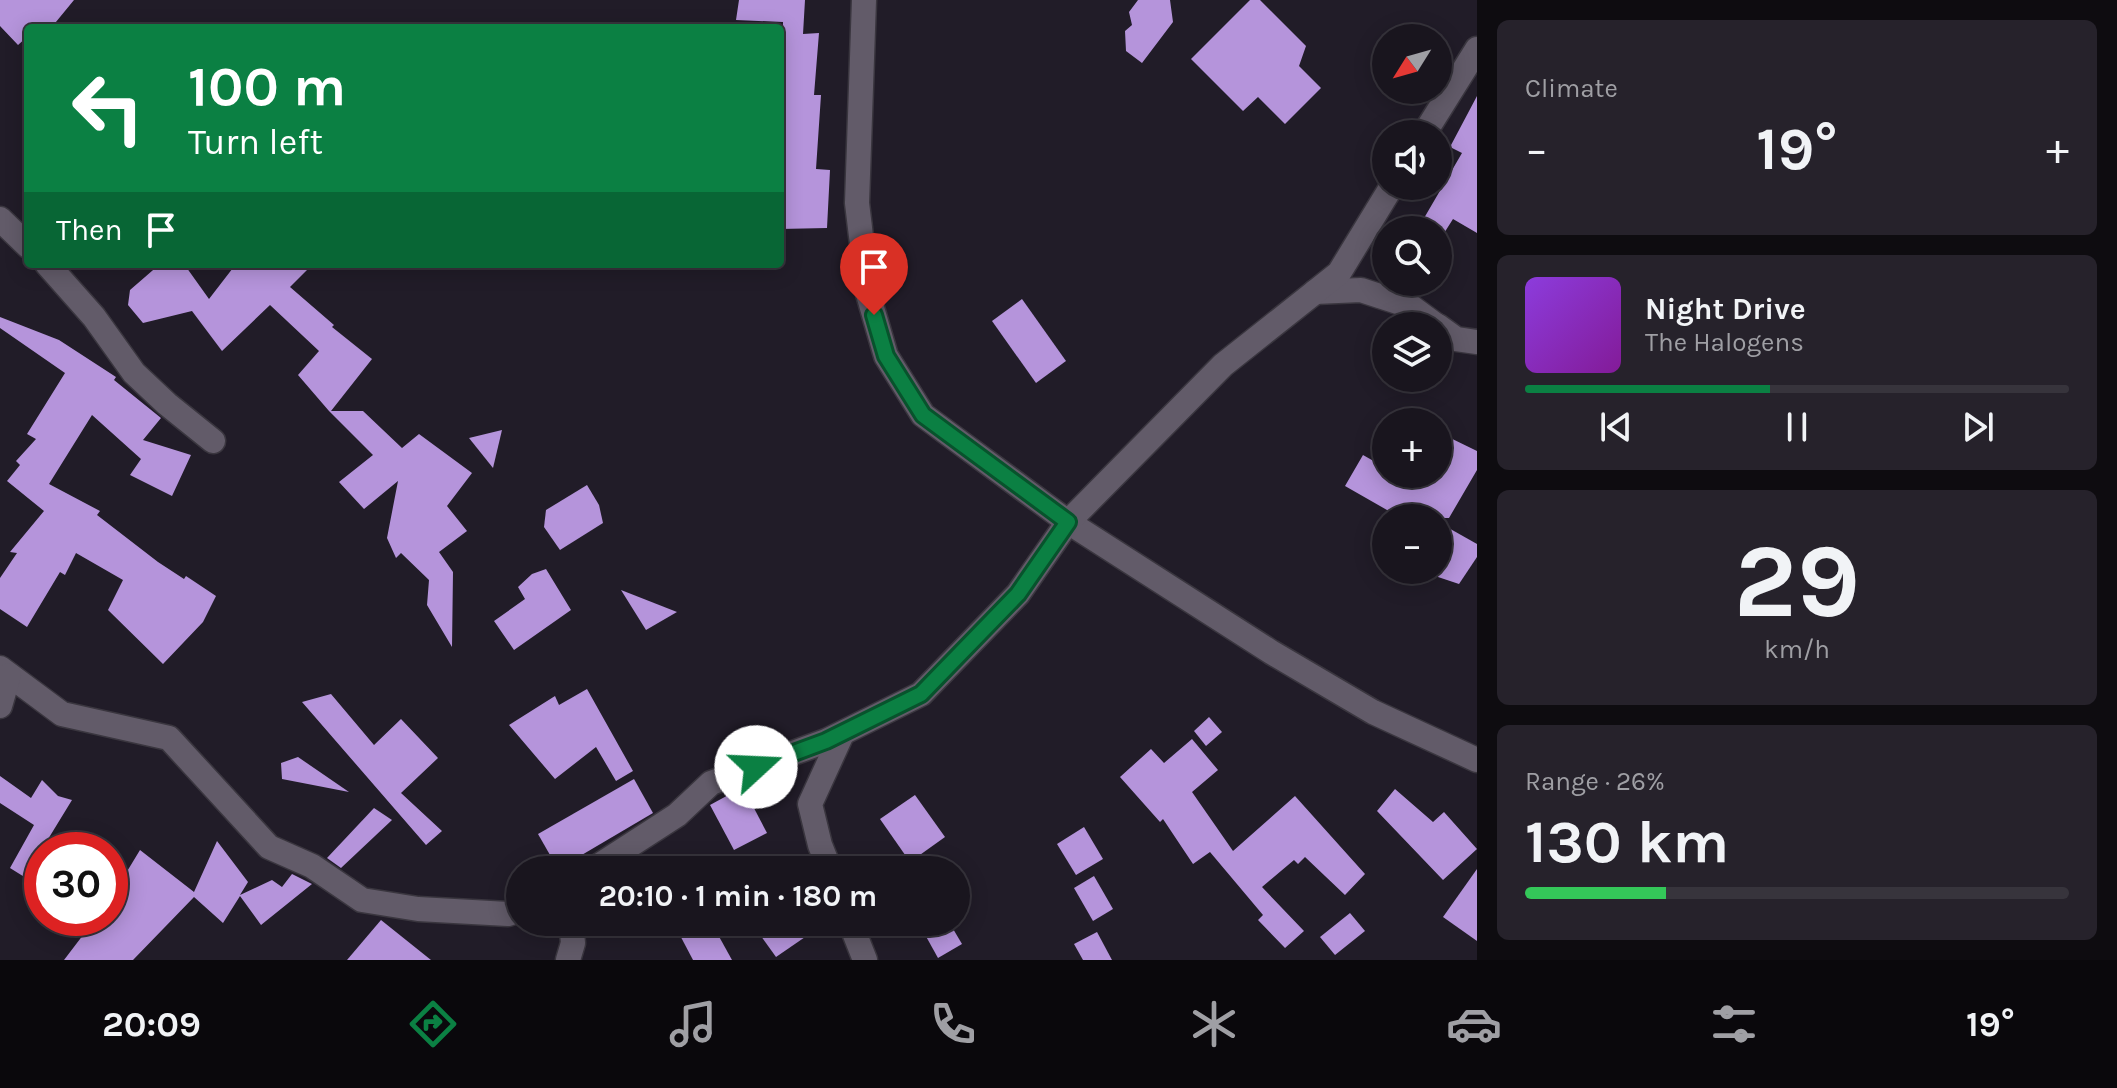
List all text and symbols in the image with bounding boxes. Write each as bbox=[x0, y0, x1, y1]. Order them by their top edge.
north arrow bbox=[1372, 24, 1452, 104]
map controls bbox=[1372, 24, 1452, 584]
text: 100 m bbox=[188, 54, 346, 119]
icon: left bbox=[56, 56, 160, 160]
text: Climate bbox=[1525, 73, 1618, 104]
text: 19° bbox=[1756, 114, 1838, 184]
button: sound bbox=[1372, 120, 1452, 200]
text: Turn left bbox=[188, 121, 323, 163]
text: − bbox=[1525, 124, 1548, 175]
text: + bbox=[2046, 124, 2069, 175]
icon: arrive bbox=[139, 208, 183, 252]
text: Then bbox=[56, 212, 123, 248]
button: search bbox=[1372, 216, 1452, 296]
pin bbox=[840, 233, 908, 315]
icon: arrive bbox=[852, 245, 896, 289]
text: Night Drive bbox=[1645, 291, 1806, 327]
button: layers bbox=[1372, 312, 1452, 392]
text: The Halogens bbox=[1645, 327, 1804, 358]
icon: previous bbox=[1594, 405, 1638, 449]
icon: pause bbox=[1775, 405, 1819, 449]
icon: next bbox=[1956, 405, 2000, 449]
button: + bbox=[1372, 408, 1452, 488]
button: − bbox=[1372, 504, 1452, 584]
text: 29 bbox=[1734, 521, 1860, 642]
text: km/h bbox=[1764, 634, 1830, 665]
position arrow bbox=[714, 725, 798, 809]
text: Range · 26% bbox=[1525, 766, 1665, 797]
text: 130 km bbox=[1525, 807, 1729, 877]
speed limit sign: 30 bbox=[24, 832, 128, 936]
text: 20:10 · 1 min · 180 m bbox=[599, 878, 877, 914]
icon: directions bbox=[405, 996, 461, 1052]
icon: music bbox=[665, 996, 721, 1052]
icon: phone bbox=[925, 996, 981, 1052]
icon: climate bbox=[1186, 996, 1242, 1052]
icon: car bbox=[1446, 996, 1502, 1052]
icon: filters bbox=[1706, 996, 1762, 1052]
text: 20:09 bbox=[102, 1003, 201, 1045]
text: 19° bbox=[1966, 1003, 2015, 1045]

